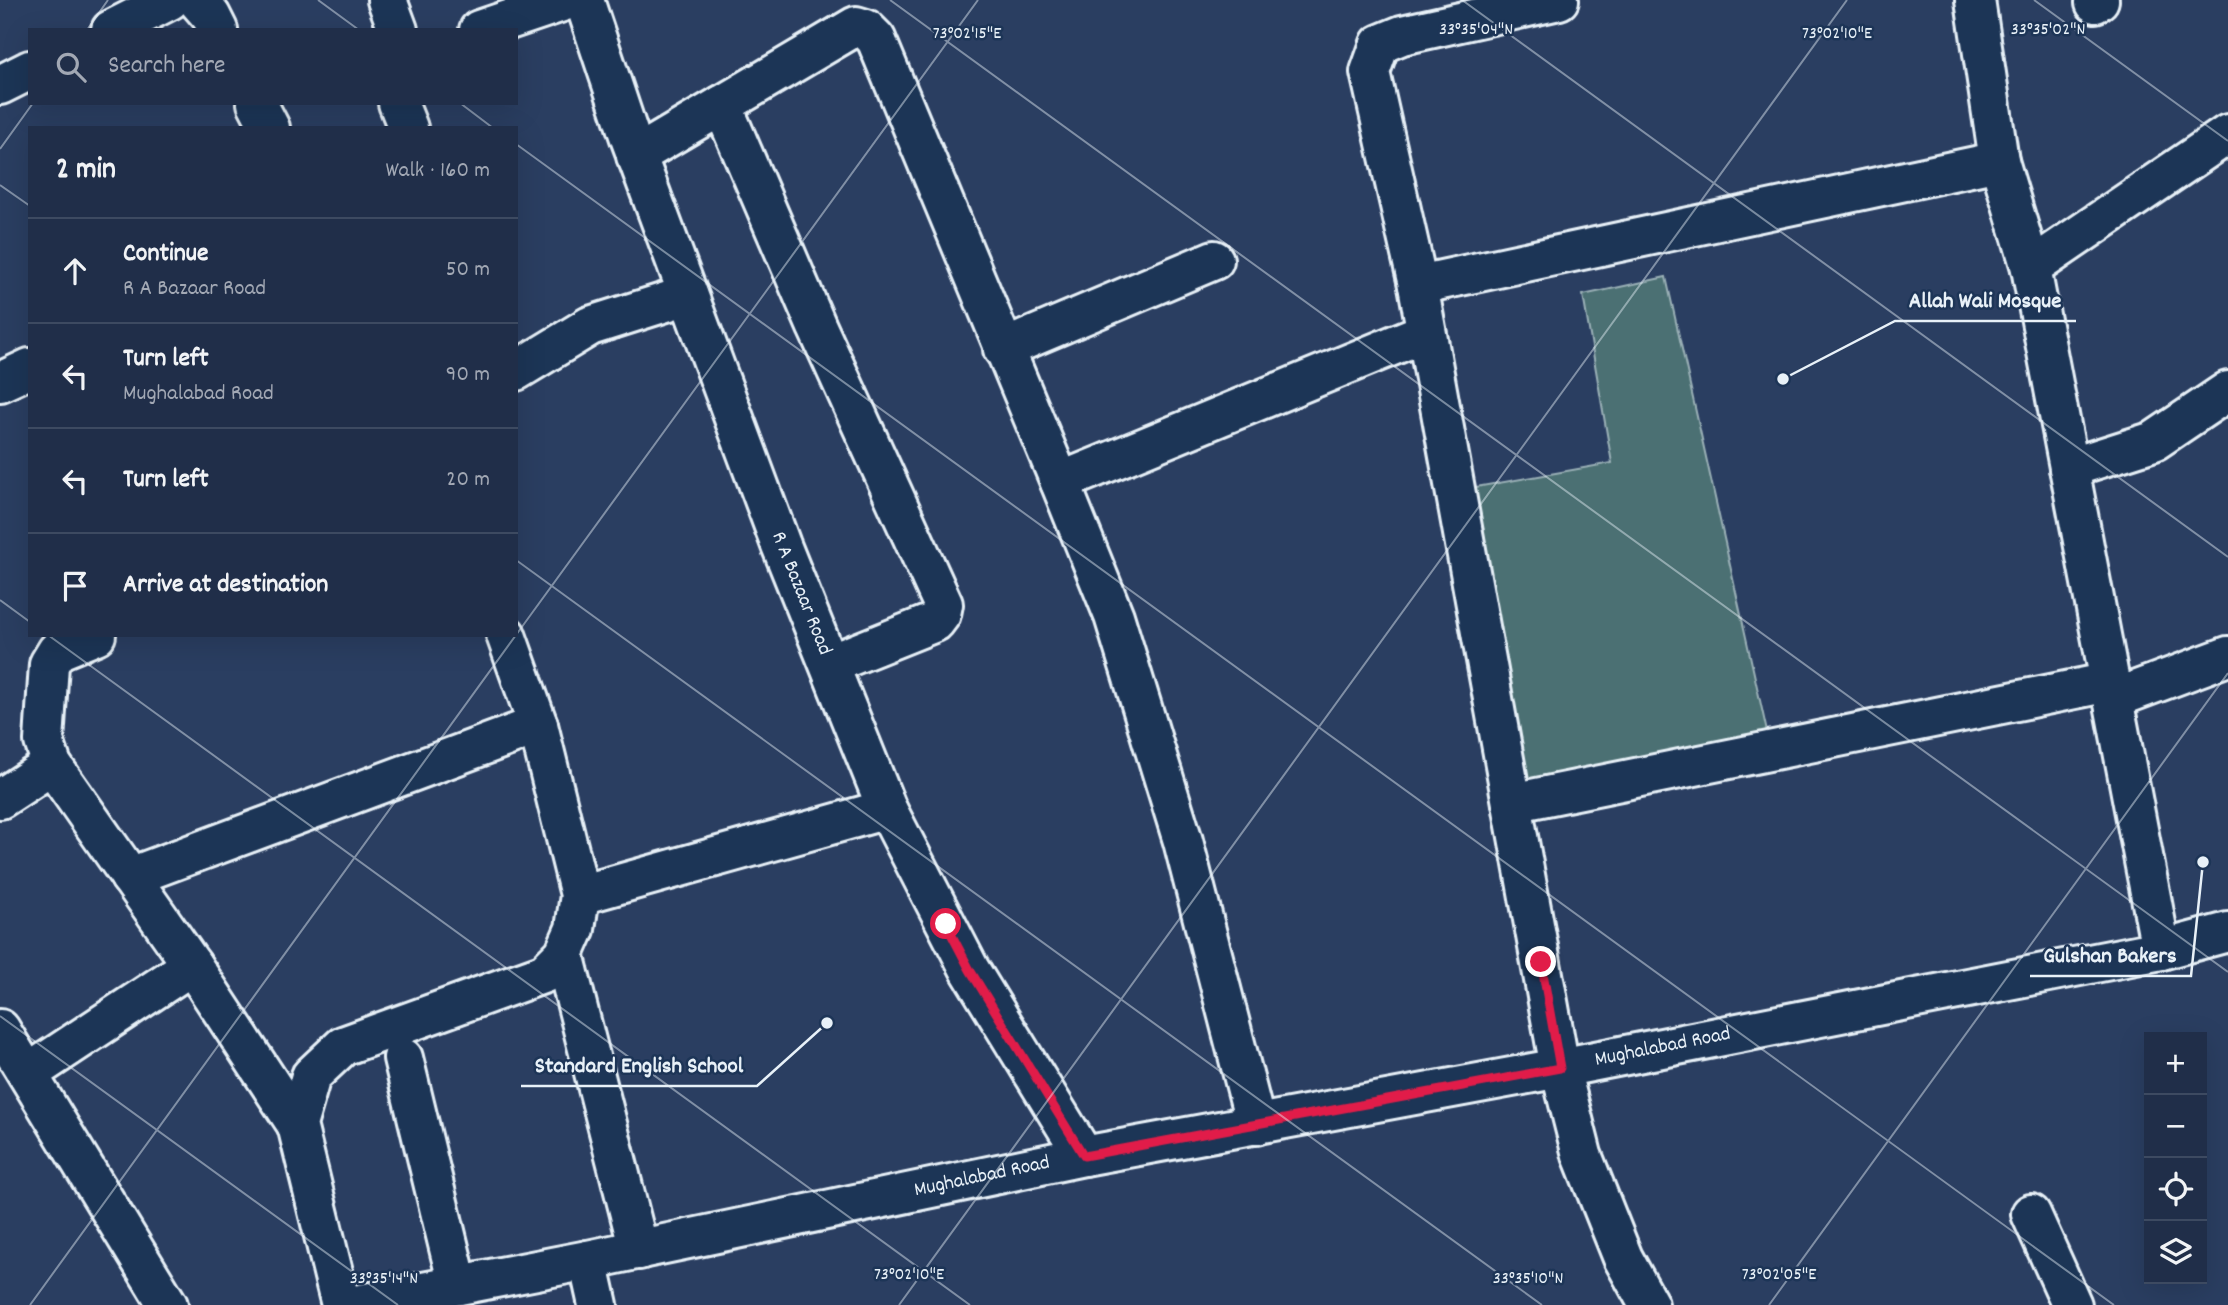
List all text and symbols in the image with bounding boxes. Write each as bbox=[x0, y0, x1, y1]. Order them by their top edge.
text: 33°35'04"N bbox=[1439, 18, 1513, 43]
text: 33°35'02"N bbox=[2011, 18, 2085, 43]
text: 73°02'15"E bbox=[933, 22, 1001, 47]
text: 73°02'10"E bbox=[1802, 22, 1872, 47]
search box bbox=[28, 28, 518, 105]
icon: search bbox=[52, 48, 90, 86]
text: Search here bbox=[108, 48, 226, 85]
text: 2 min bbox=[56, 150, 116, 193]
text: Walk · 160 m bbox=[385, 155, 490, 188]
text: Continue bbox=[123, 236, 208, 273]
icon: ahead bbox=[56, 252, 94, 290]
text: 50 m bbox=[446, 254, 490, 287]
text: R A Bazaar Road bbox=[123, 273, 266, 306]
callout: Allah Wali Mosque bbox=[1895, 277, 2076, 321]
text: Allah Wali Mosque bbox=[1909, 286, 2061, 319]
text: Turn left bbox=[123, 341, 209, 378]
icon: left bbox=[56, 357, 94, 395]
text: 90 m bbox=[446, 359, 490, 392]
text: Mughalabad Road bbox=[123, 378, 274, 411]
icon: left bbox=[56, 462, 94, 500]
text: Turn left bbox=[123, 462, 209, 499]
text: 20 m bbox=[446, 464, 490, 497]
street label: R A Bazaar Road bbox=[762, 528, 839, 660]
icon: arrive bbox=[56, 567, 94, 605]
text: Arrive at destination bbox=[123, 567, 328, 604]
route start bbox=[930, 908, 961, 939]
callout: Gulshan Bakers bbox=[2030, 932, 2191, 976]
text: Gulshan Bakers bbox=[2043, 941, 2177, 974]
route end bbox=[1525, 946, 1556, 977]
street label: Mughalabad Road bbox=[1592, 1020, 1733, 1076]
map controls bbox=[2144, 1032, 2207, 1284]
button: + bbox=[2144, 1032, 2207, 1095]
callout: Standard English School bbox=[521, 1042, 757, 1086]
text: Standard English School bbox=[535, 1051, 744, 1084]
button: − bbox=[2144, 1095, 2207, 1158]
street label: Mughalabad Road bbox=[912, 1149, 1053, 1206]
button: locate bbox=[2144, 1158, 2207, 1221]
button: layers bbox=[2144, 1221, 2207, 1284]
text: 73°02'10"E bbox=[874, 1263, 944, 1288]
text: 73°02'05"E bbox=[1742, 1263, 1816, 1288]
text: 33°35'14"N bbox=[350, 1267, 418, 1292]
text: 33°35'10"N bbox=[1493, 1267, 1563, 1292]

